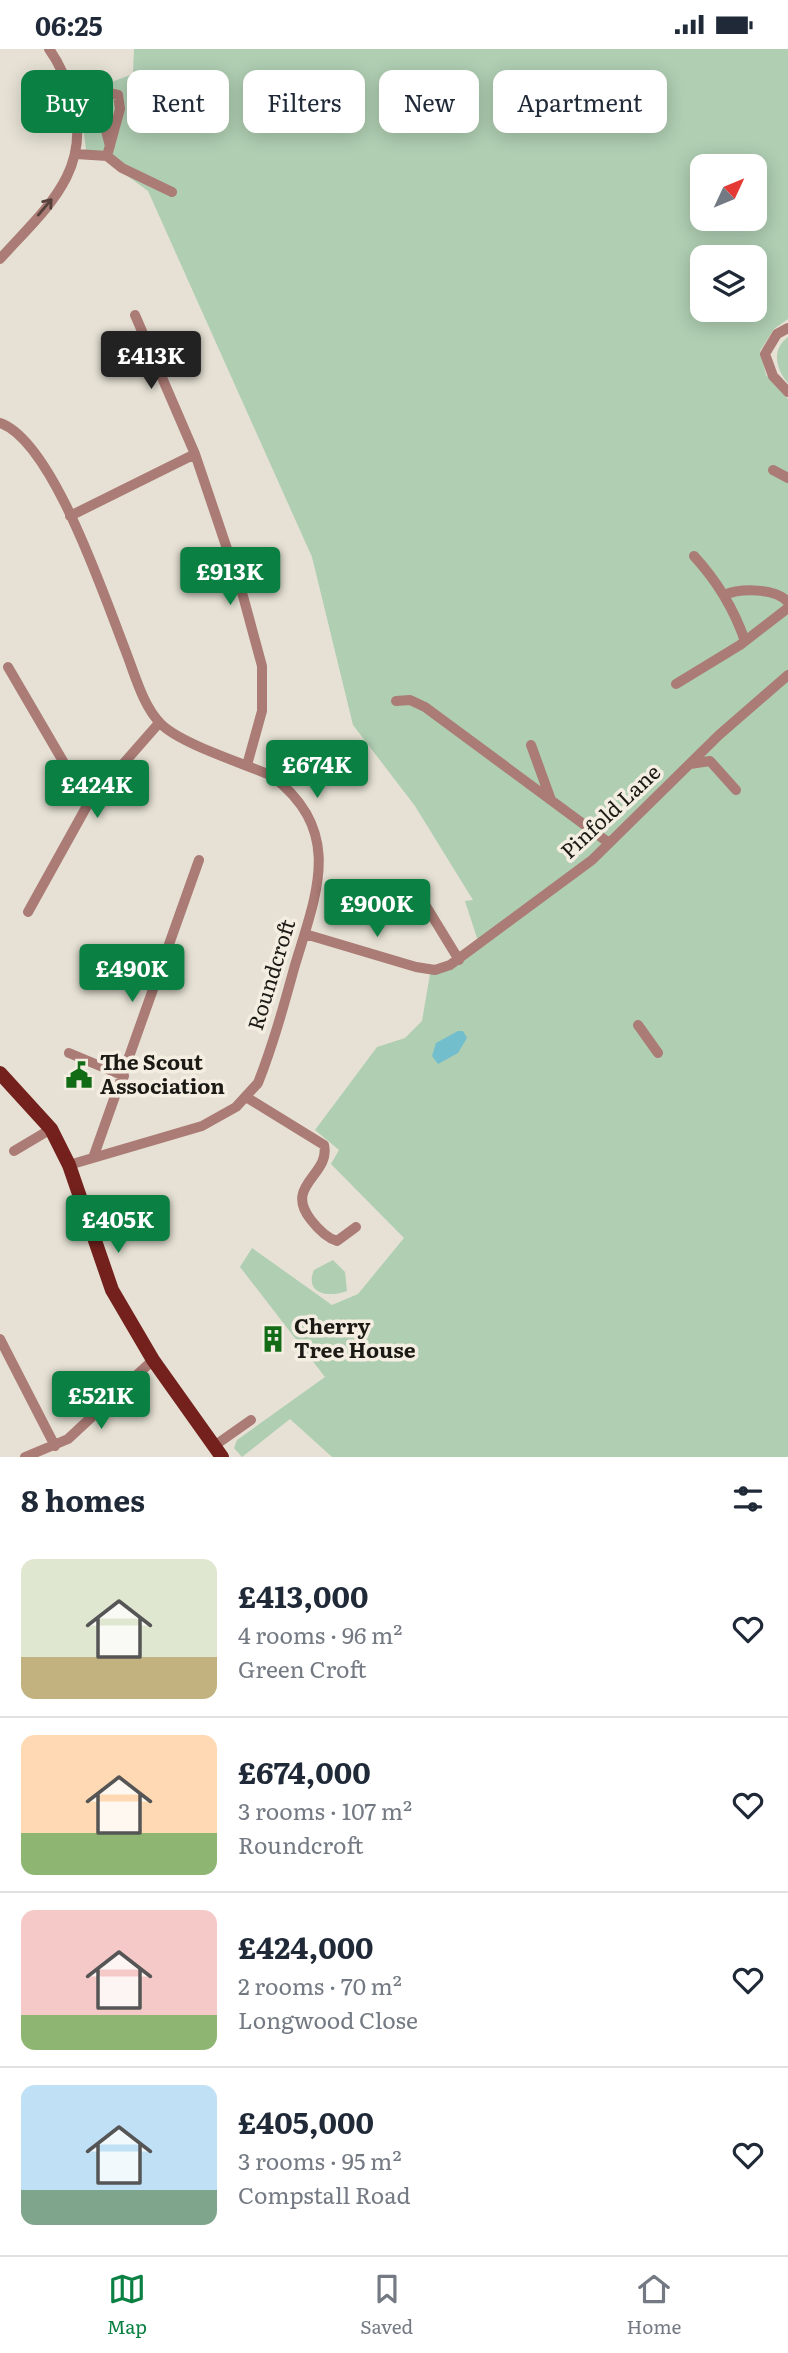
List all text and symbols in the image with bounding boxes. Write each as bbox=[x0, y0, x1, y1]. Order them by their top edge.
text: 06:25 bbox=[35, 5, 103, 44]
chip: Buy bbox=[21, 70, 113, 133]
chip: Rent bbox=[127, 70, 229, 133]
chip: Filters bbox=[243, 70, 365, 133]
chip: New bbox=[379, 70, 479, 133]
chip: Apartment bbox=[493, 70, 667, 133]
north arrow bbox=[690, 154, 766, 231]
map controls bbox=[690, 154, 767, 322]
one-way arrow bbox=[37, 198, 53, 216]
button: layers bbox=[690, 245, 767, 322]
pin: £413K bbox=[102, 331, 200, 391]
text: £413K bbox=[117, 337, 185, 371]
pin: £913K bbox=[181, 547, 279, 607]
text: £913K bbox=[196, 553, 264, 587]
pin: £674K bbox=[268, 741, 366, 800]
text: £674K bbox=[282, 746, 352, 780]
street label: Pinfold Lane bbox=[552, 756, 666, 865]
pin: £424K bbox=[48, 761, 146, 820]
text: £424K bbox=[61, 766, 133, 800]
pin: £900K bbox=[328, 879, 426, 939]
text: £900K bbox=[340, 885, 414, 919]
street label: Roundcroft bbox=[238, 914, 301, 1034]
pin: £490K bbox=[83, 944, 181, 1004]
text: £490K bbox=[95, 950, 169, 984]
place label: The Scout Association bbox=[100, 1045, 225, 1100]
public building icon: The Scout Association bbox=[64, 1060, 94, 1090]
pin: £405K bbox=[69, 1195, 167, 1255]
text: £405K bbox=[82, 1201, 154, 1235]
place label: Cherry Tree House bbox=[294, 1309, 416, 1364]
building icon: Cherry Tree House bbox=[258, 1324, 288, 1354]
pin: £521K bbox=[52, 1371, 150, 1431]
text: £521K bbox=[68, 1377, 134, 1411]
text: 8 homes bbox=[21, 1477, 145, 1521]
icon: filters bbox=[729, 1480, 767, 1518]
text: £413,000 bbox=[238, 1573, 369, 1617]
icon: home bbox=[77, 1587, 161, 1671]
icon: heart bbox=[729, 1610, 767, 1648]
text: 4 rooms · 96 m² bbox=[238, 1617, 402, 1651]
text: Green Croft bbox=[238, 1651, 367, 1685]
text: £674,000 bbox=[238, 1749, 371, 1793]
icon: home bbox=[77, 1763, 161, 1847]
icon: heart bbox=[729, 1786, 767, 1824]
text: 3 rooms · 107 m² bbox=[238, 1793, 412, 1827]
text: Roundcroft bbox=[238, 1827, 363, 1861]
text: £424,000 bbox=[238, 1924, 374, 1968]
icon: home bbox=[77, 1938, 161, 2022]
icon: heart bbox=[729, 1961, 767, 1999]
text: 2 rooms · 70 m² bbox=[238, 1968, 402, 2002]
text: Longwood Close bbox=[238, 2002, 418, 2036]
text: £405,000 bbox=[238, 2099, 374, 2143]
icon: home bbox=[77, 2113, 161, 2197]
icon: heart bbox=[729, 2136, 767, 2174]
text: 3 rooms · 95 m² bbox=[238, 2143, 402, 2177]
text: Compstall Road bbox=[238, 2177, 411, 2211]
tab: Map bbox=[107, 2270, 147, 2340]
tab: Saved bbox=[360, 2270, 413, 2340]
tab: Home bbox=[627, 2270, 681, 2340]

